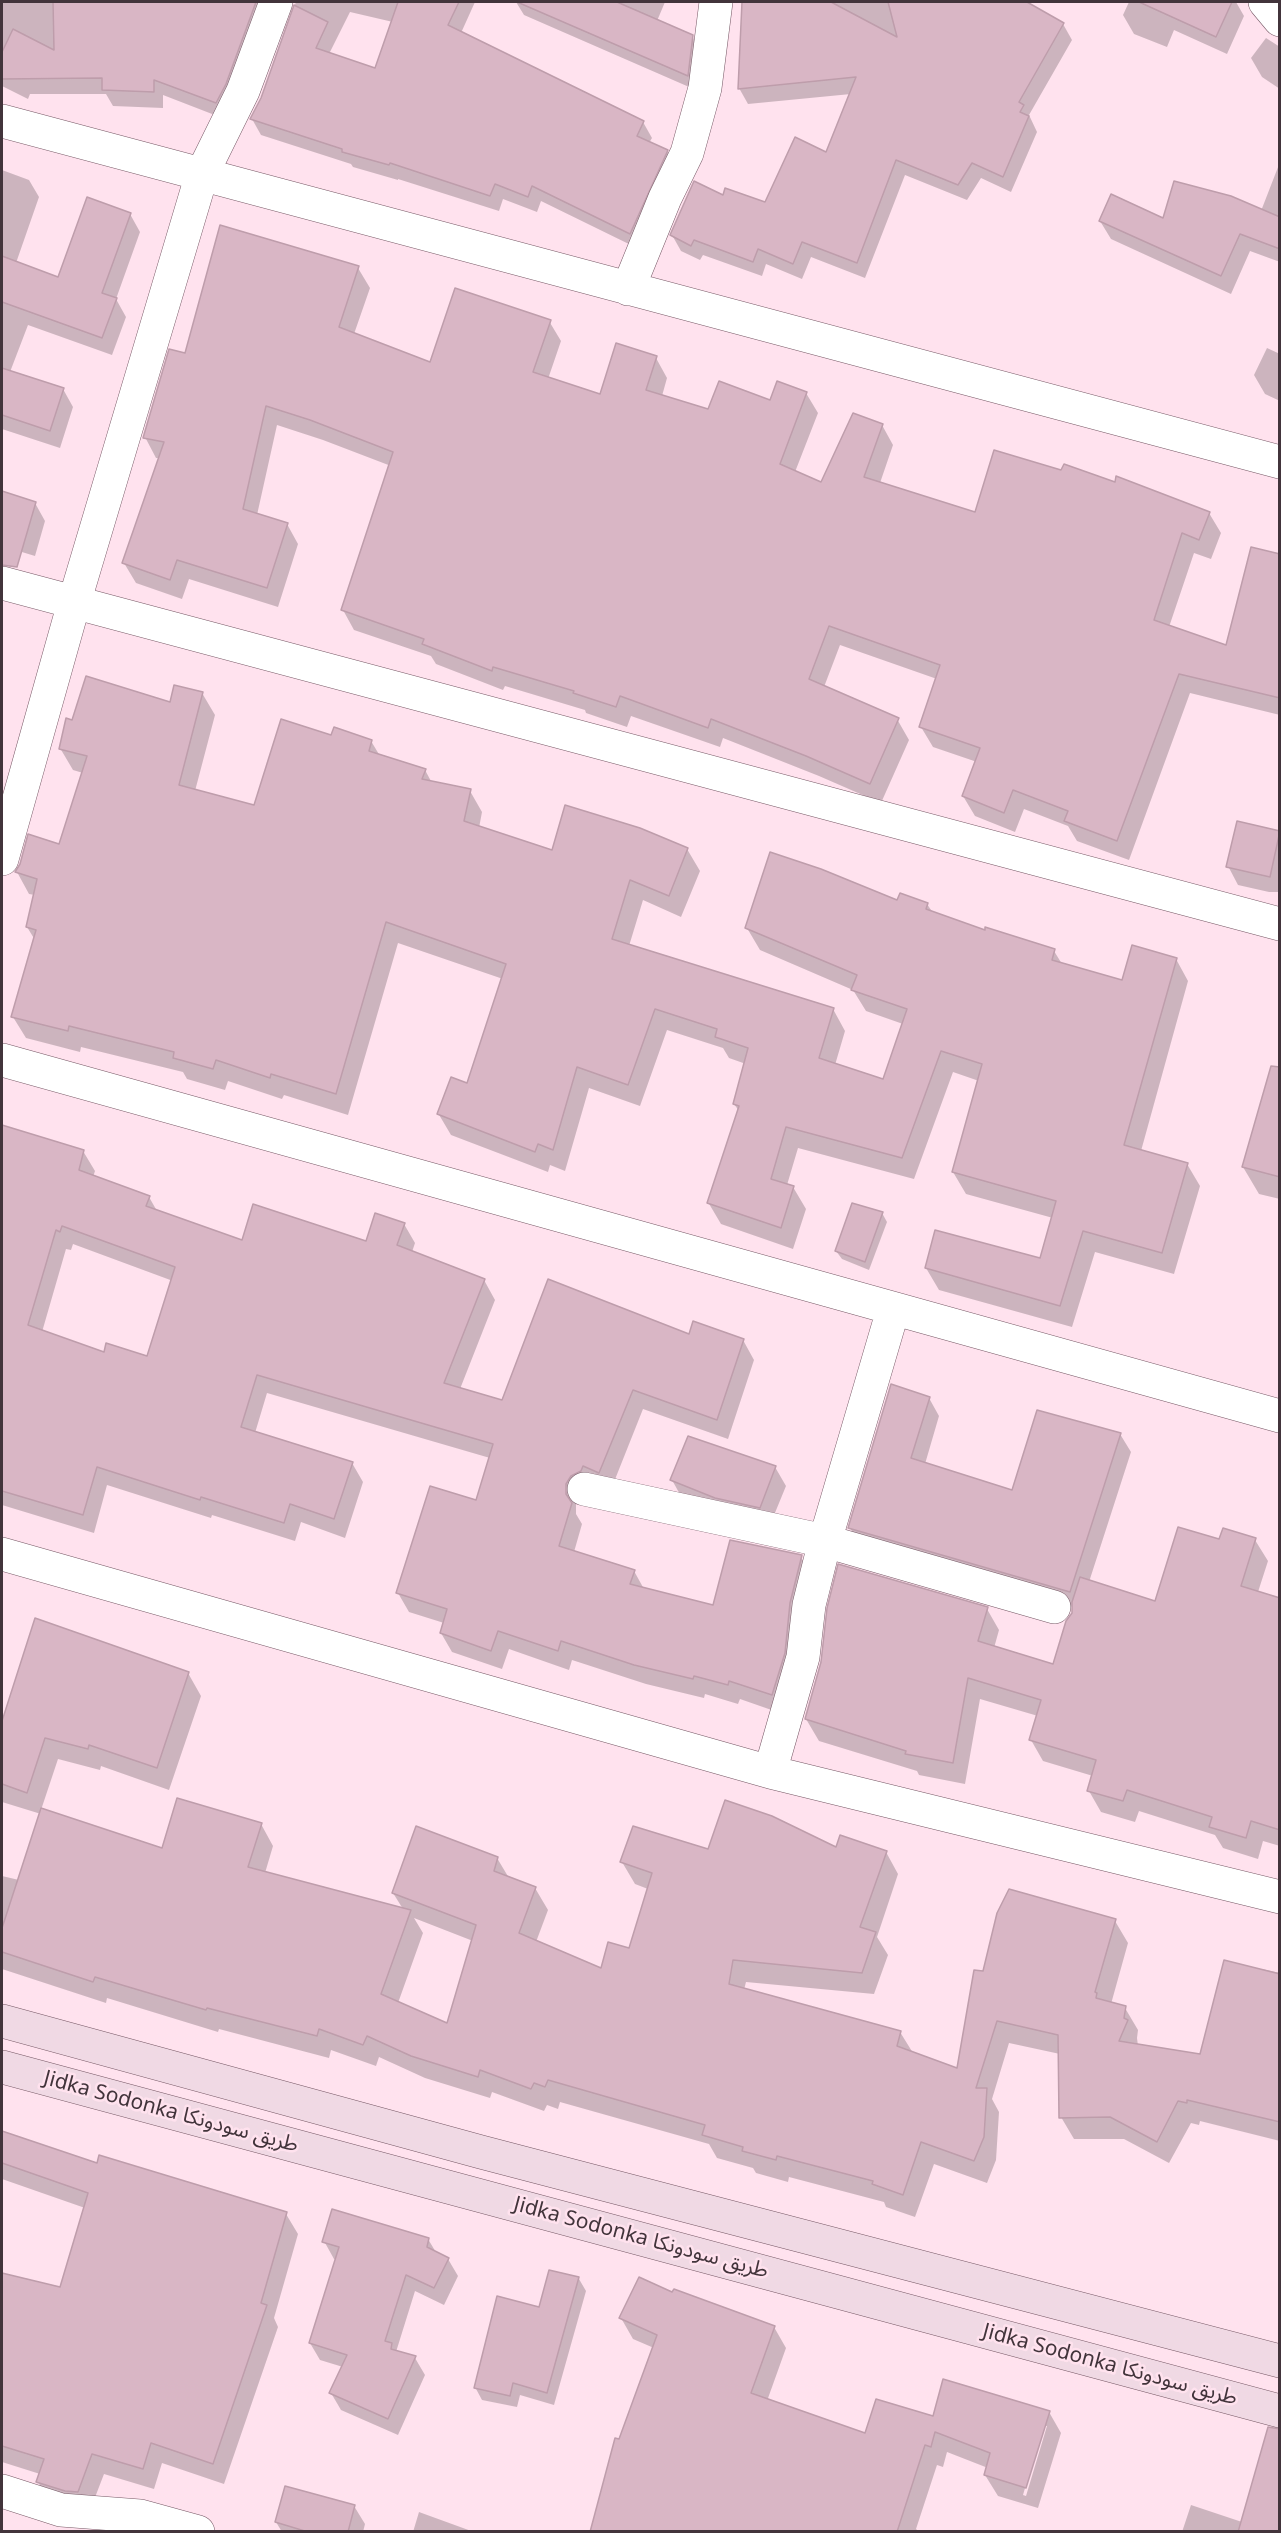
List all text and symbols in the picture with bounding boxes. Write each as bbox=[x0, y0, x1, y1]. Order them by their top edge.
street label: Jidka Sodonka طريق سودونكا bbox=[41, 2066, 301, 2158]
street label: Jidka Sodonka طريق سودونكا bbox=[511, 2192, 771, 2284]
street label: Jidka Sodonka طريق سودونكا bbox=[980, 2319, 1240, 2411]

